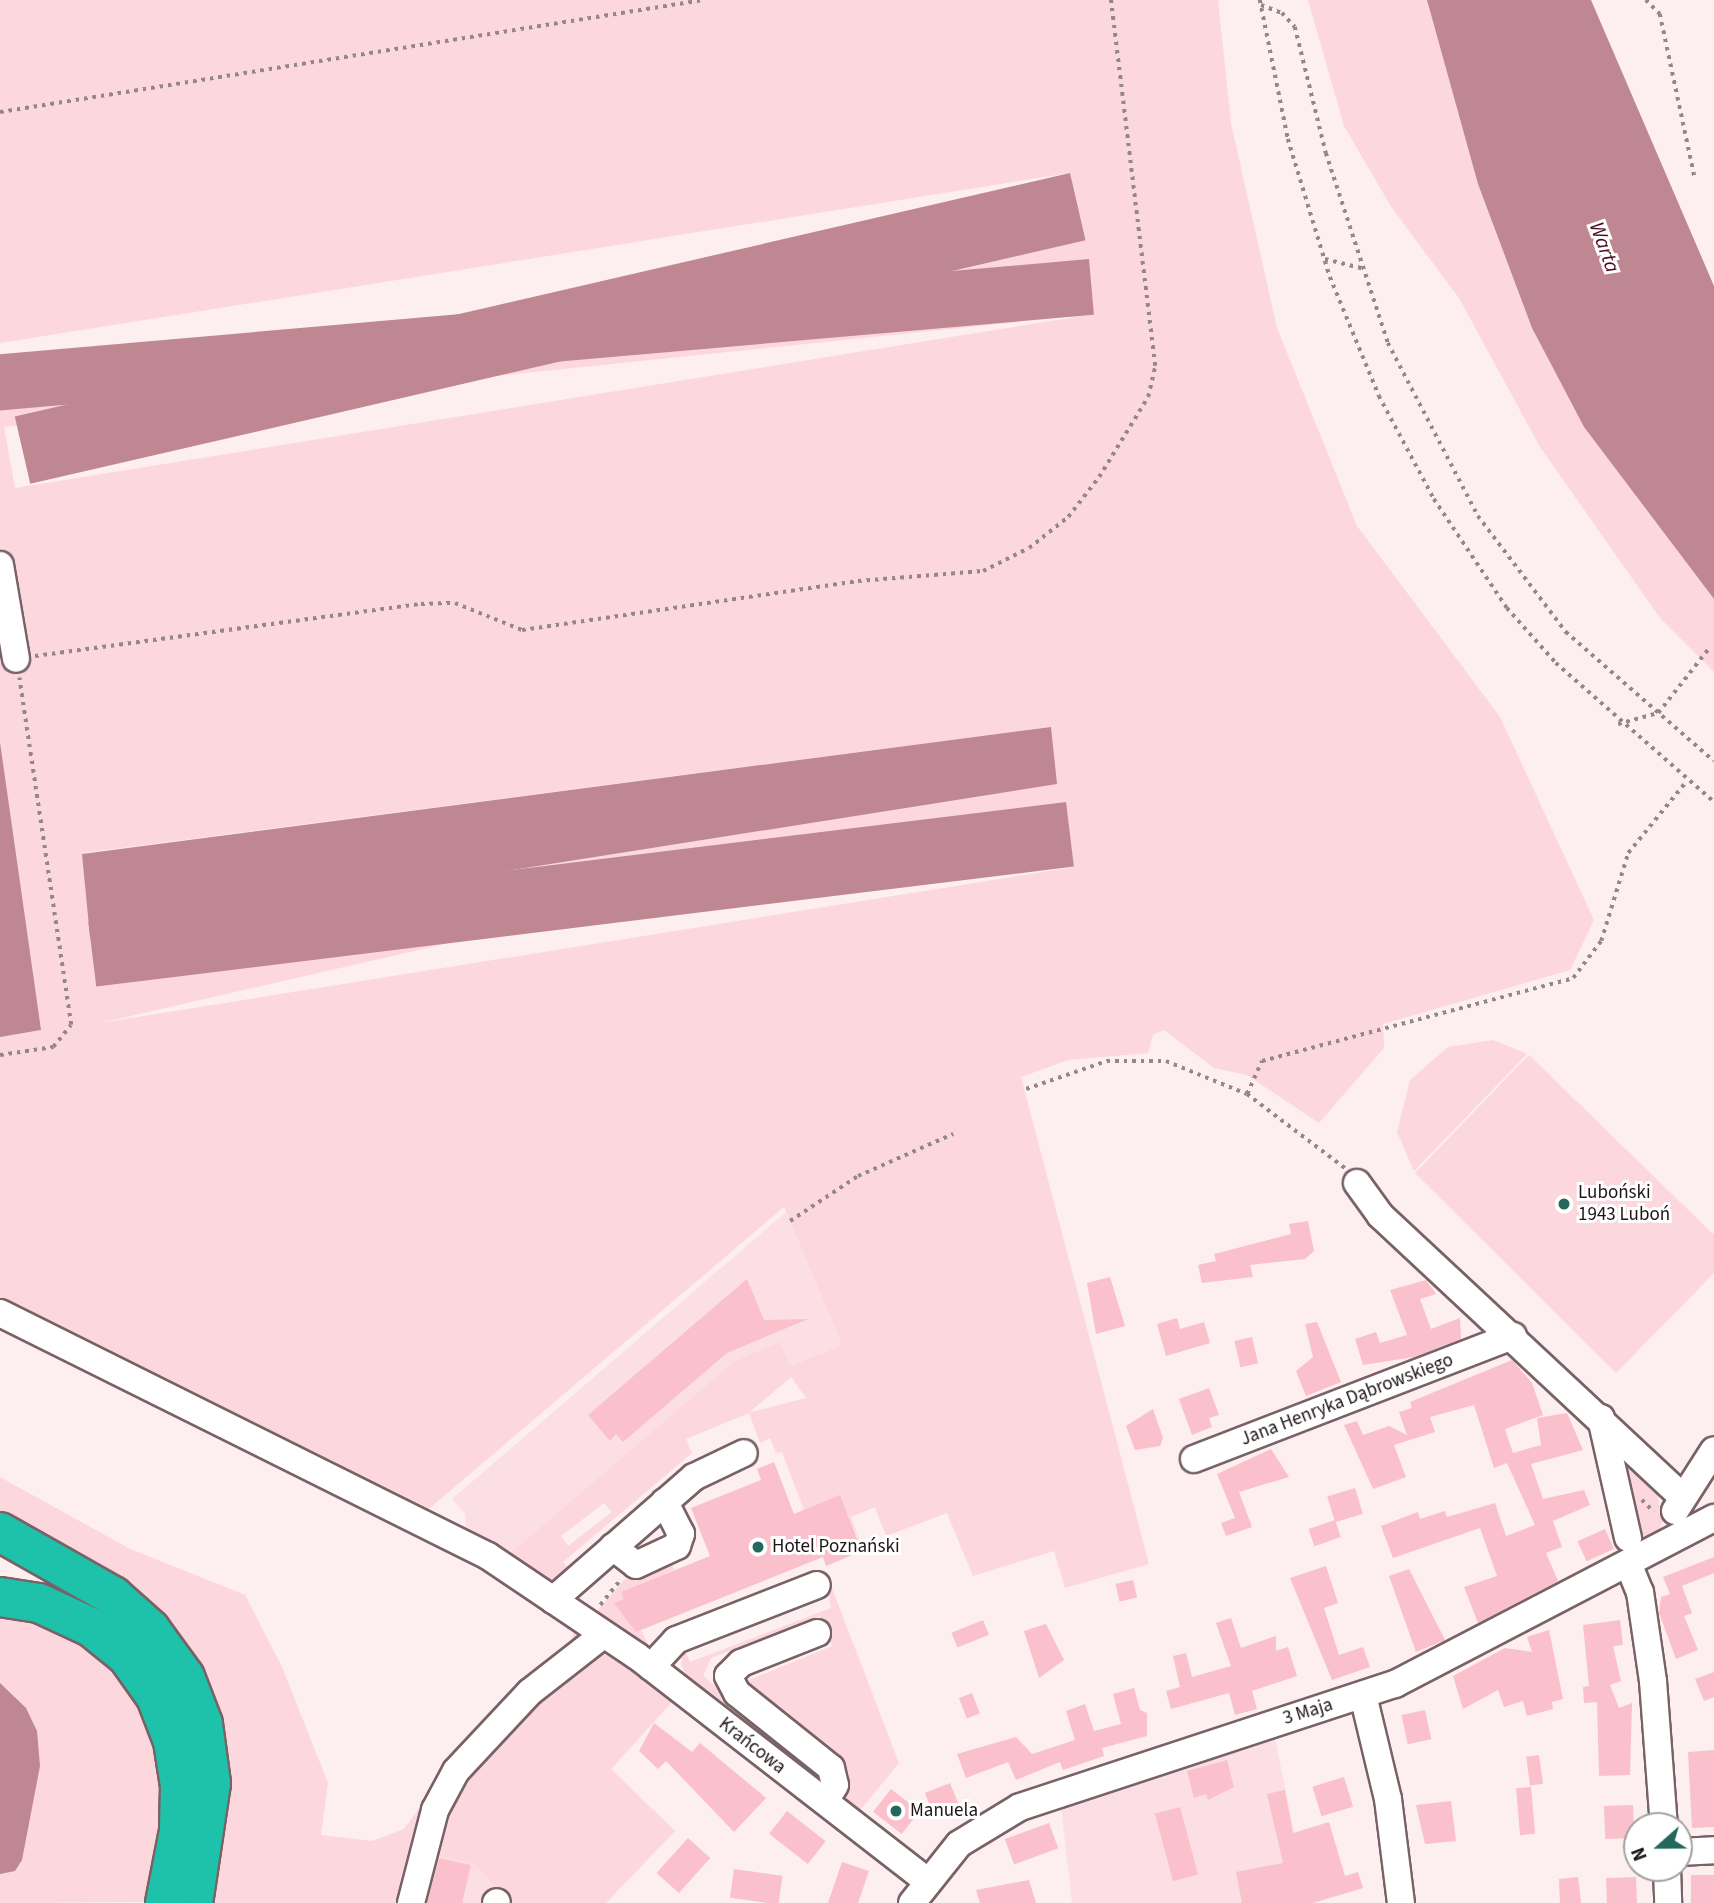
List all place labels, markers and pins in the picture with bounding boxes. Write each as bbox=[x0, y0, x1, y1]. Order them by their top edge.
place label: Luboński 1943 Luboń bbox=[1578, 1182, 1670, 1226]
marker: Luboński 1943 Luboń bbox=[1556, 1196, 1572, 1212]
place label: Hotel Poznański bbox=[772, 1536, 900, 1558]
marker: Hotel Poznański bbox=[750, 1539, 766, 1555]
place label: Manuela bbox=[910, 1800, 978, 1822]
marker: Manuela bbox=[888, 1803, 904, 1819]

